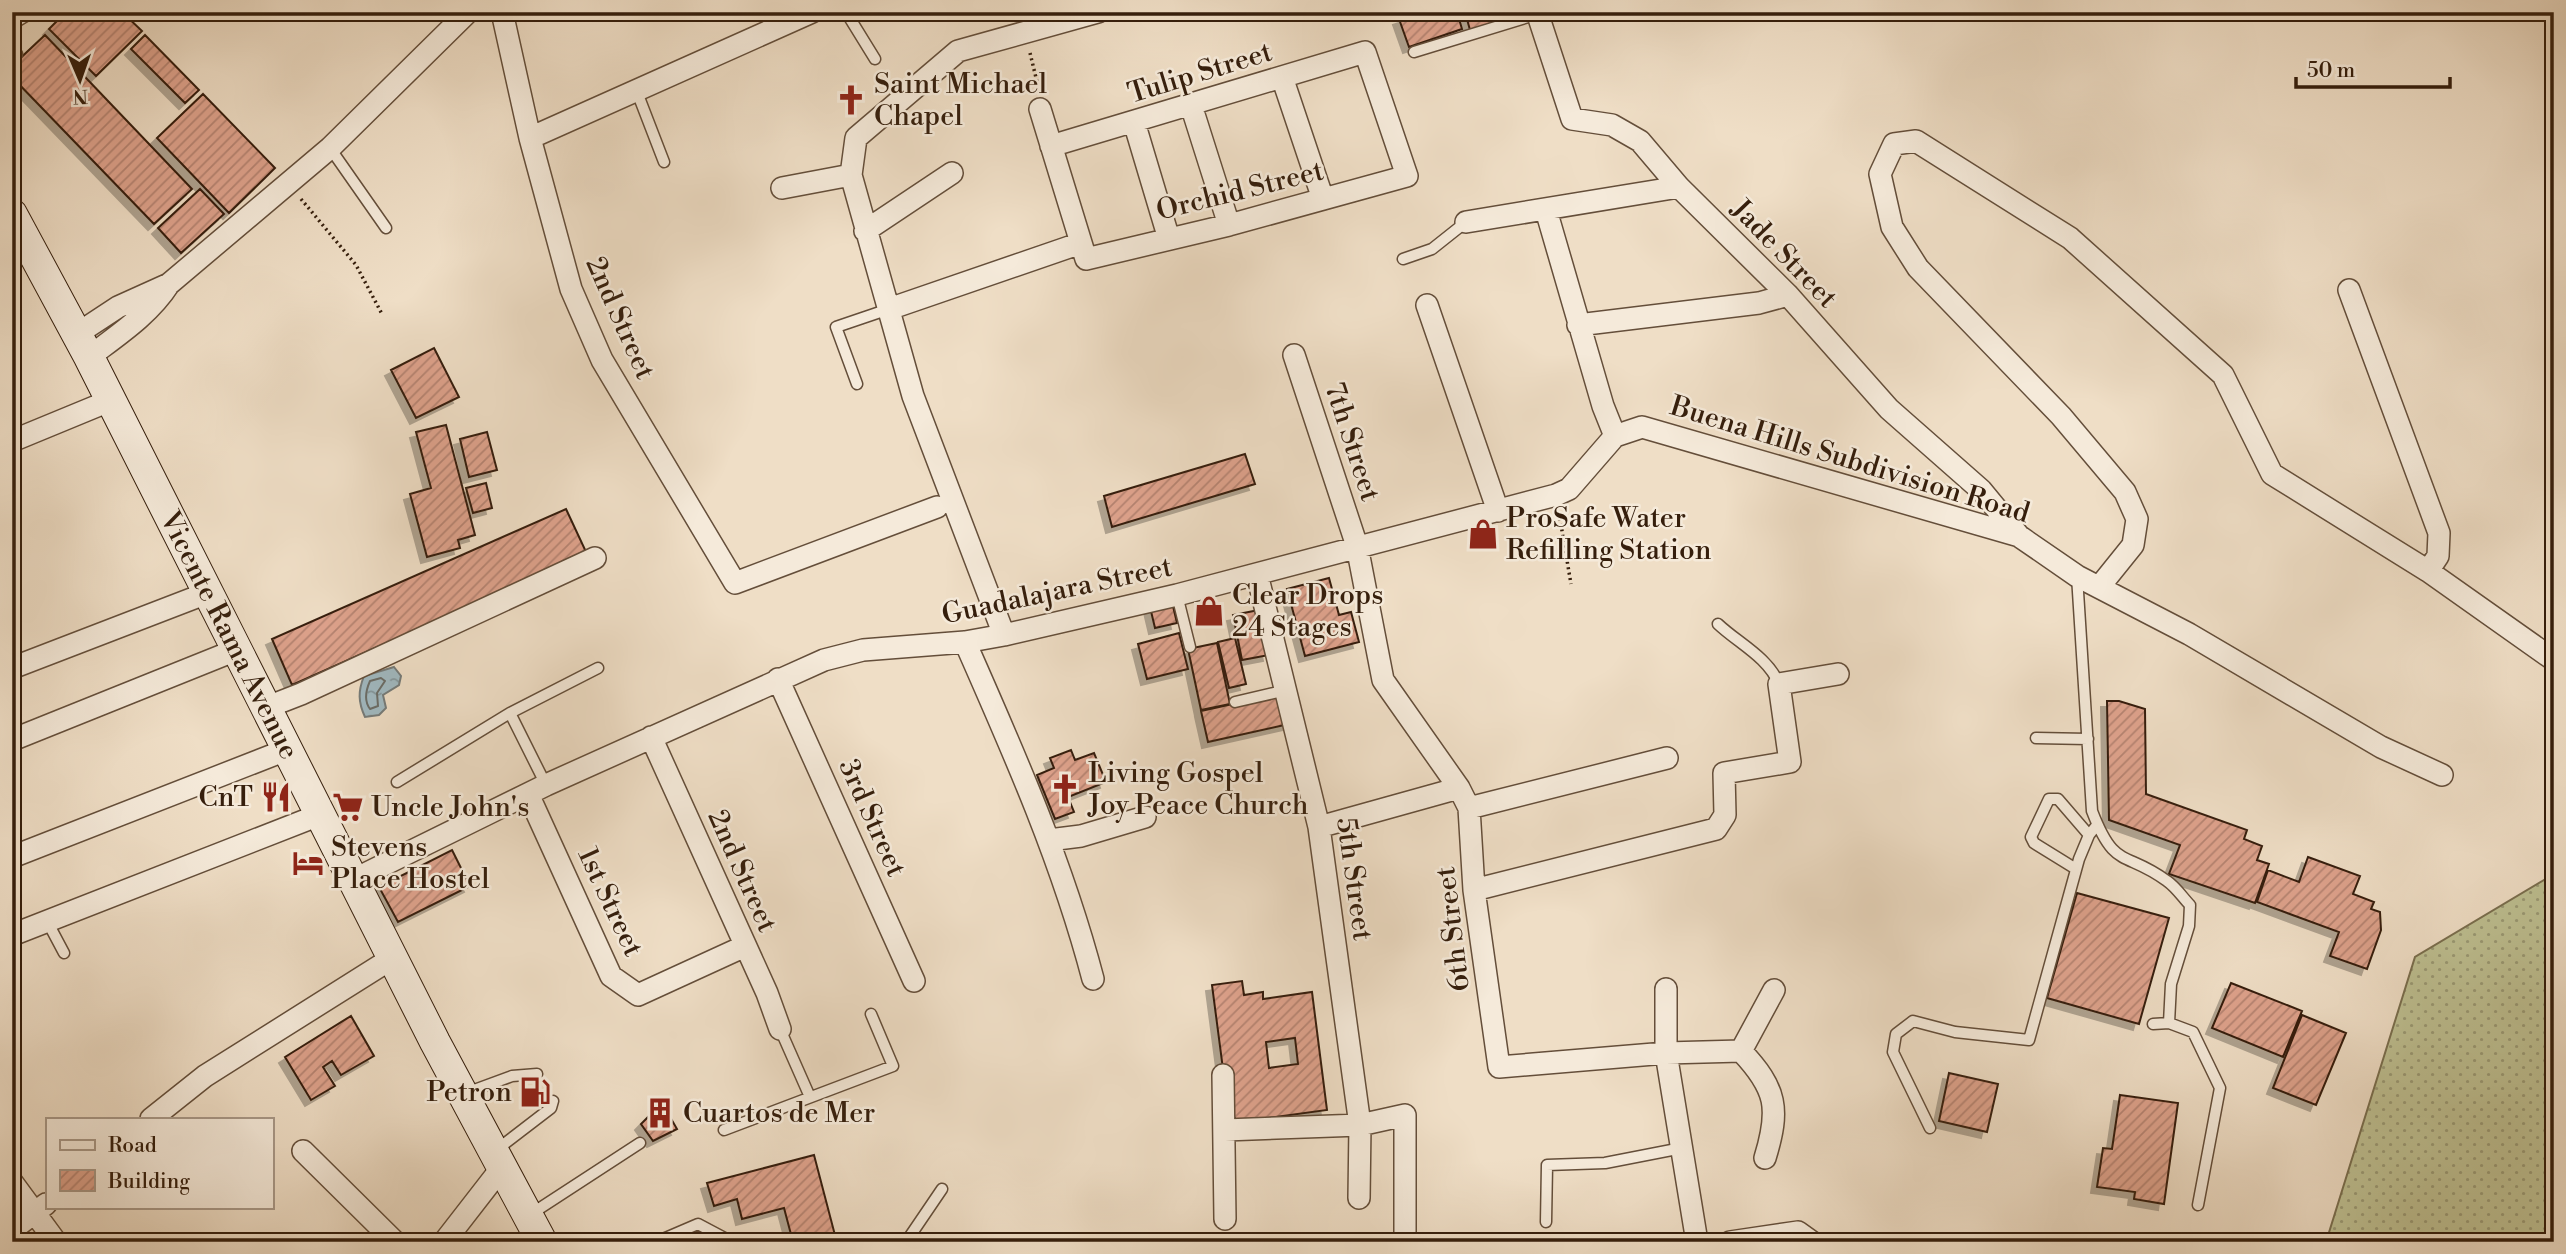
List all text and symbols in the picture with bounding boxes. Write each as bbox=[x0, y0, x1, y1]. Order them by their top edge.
street label: Tulip Street bbox=[1124, 34, 1276, 112]
north arrow bbox=[46, 46, 116, 116]
scale bar bbox=[2296, 46, 2450, 90]
text: 50 m bbox=[2307, 58, 2355, 84]
place label: Saint Michael Chapel bbox=[874, 67, 1047, 134]
church icon: Saint Michael Chapel bbox=[834, 83, 868, 117]
text: N bbox=[73, 84, 88, 108]
street label: Orchid Street bbox=[1153, 153, 1327, 229]
street label: Jade Street bbox=[1723, 192, 1845, 316]
street label: 2nd Street bbox=[577, 251, 663, 385]
street label: 7th Street bbox=[1316, 378, 1388, 506]
street label: Buena Hills Subdivision Road bbox=[1665, 388, 2034, 531]
place label: ProSafe Water Refilling Station bbox=[1506, 501, 1712, 568]
street label: Vicente Rama Avenue bbox=[152, 504, 307, 765]
shop icon: ProSafe Water Refilling Station bbox=[1466, 517, 1500, 551]
street label: Guadalajara Street bbox=[939, 549, 1175, 632]
place label: Clear Drops 24 Stages bbox=[1232, 578, 1383, 645]
shop icon: Clear Drops 24 Stages bbox=[1192, 594, 1226, 628]
street label: 3rd Street bbox=[831, 754, 913, 882]
place label: Living Gospel Joy Peace Church bbox=[1087, 756, 1309, 823]
church icon: Living Gospel Joy Peace Church bbox=[1048, 772, 1082, 806]
place label: CnT bbox=[199, 780, 253, 815]
restaurant icon: CnT bbox=[259, 780, 293, 814]
supermarket icon: Uncle John's bbox=[331, 790, 365, 824]
place label: Uncle John's bbox=[371, 790, 529, 825]
street label: 2nd Street bbox=[699, 804, 785, 938]
street label: 5th Street bbox=[1328, 815, 1380, 943]
place label: Stevens Place Hostel bbox=[331, 830, 489, 897]
street label: 1st Street bbox=[570, 842, 650, 962]
hotel icon: Stevens Place Hostel bbox=[291, 846, 325, 880]
street label: 6th Street bbox=[1428, 864, 1478, 994]
place label: Petron bbox=[426, 1075, 512, 1110]
fuel station icon: Petron bbox=[518, 1075, 552, 1109]
building icon: Cuartos de Mer bbox=[643, 1096, 677, 1130]
place label: Cuartos de Mer bbox=[683, 1096, 875, 1131]
legend bbox=[46, 1118, 273, 1208]
text: Road bbox=[108, 1133, 157, 1159]
text: Building bbox=[107, 1169, 190, 1195]

